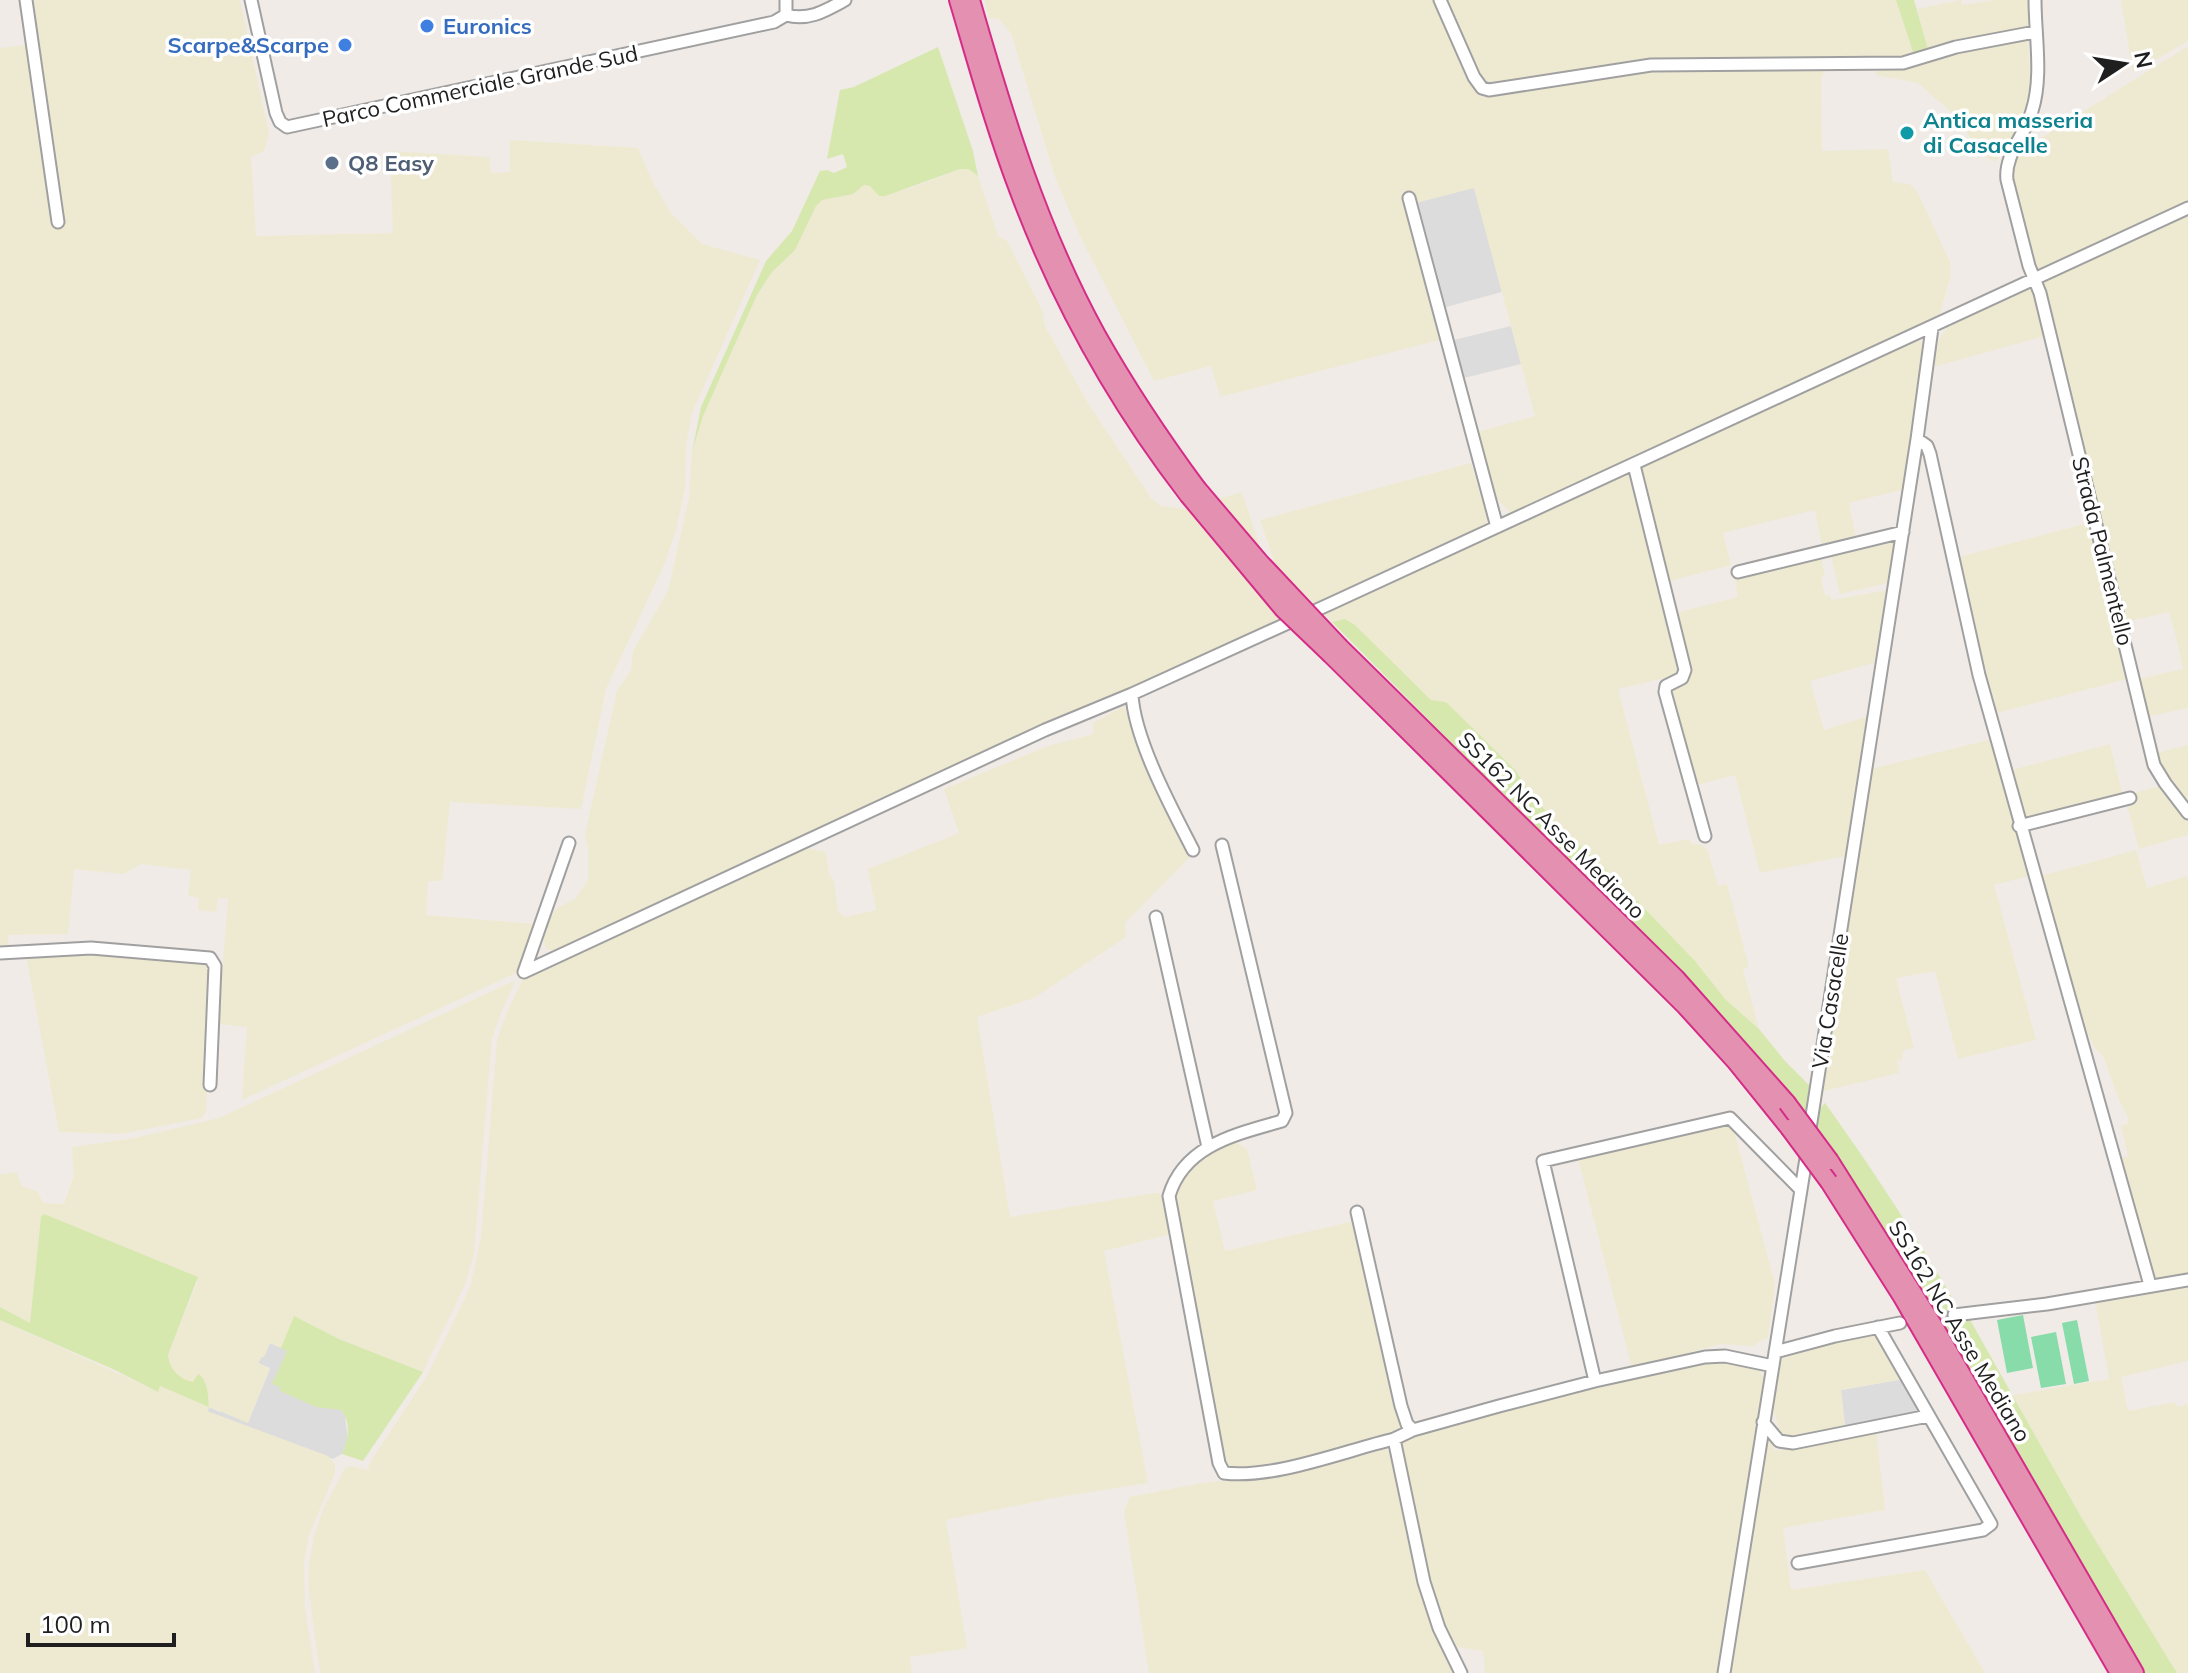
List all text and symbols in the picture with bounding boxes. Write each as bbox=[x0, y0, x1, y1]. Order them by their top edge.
place label: Euronics bbox=[443, 12, 532, 40]
marker: Euronics bbox=[418, 17, 436, 35]
north arrow bbox=[2084, 24, 2164, 104]
place label: Scarpe&Scarpe bbox=[167, 31, 329, 59]
marker: Scarpe&Scarpe bbox=[336, 36, 354, 54]
street label: Parco Commerciale Grande Sud bbox=[320, 39, 640, 133]
text: N bbox=[2128, 49, 2159, 71]
place label: Antica masseria di Casacelle bbox=[1923, 106, 2093, 159]
marker: Antica masseria di Casacelle bbox=[1898, 124, 1916, 142]
place label: Q8 Easy bbox=[348, 149, 434, 177]
marker: Q8 Easy bbox=[323, 154, 341, 172]
street label: Strada Palmentello bbox=[2066, 454, 2140, 648]
street label: SS162 NC Asse Mediano bbox=[1452, 725, 1652, 925]
street label: Via Casacelle bbox=[1805, 931, 1855, 1071]
street label: SS162 NC Asse Mediano bbox=[1883, 1215, 2037, 1447]
scale bar bbox=[28, 1597, 174, 1647]
text: 100 m bbox=[40, 1609, 111, 1639]

